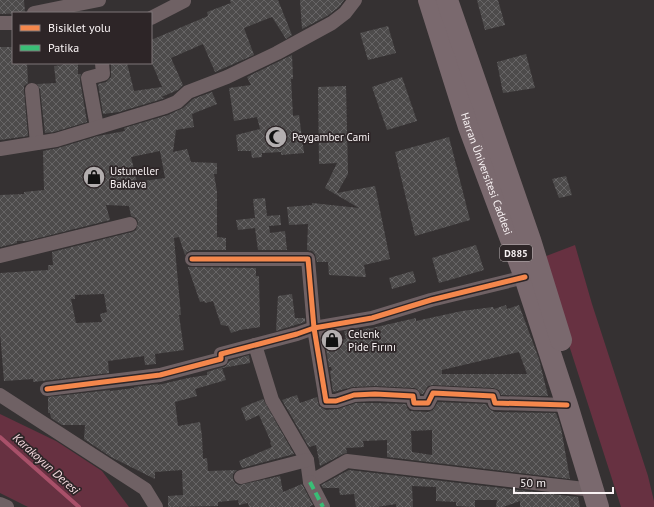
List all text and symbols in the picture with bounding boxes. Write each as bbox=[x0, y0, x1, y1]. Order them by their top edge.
legend bbox=[12, 12, 152, 64]
text: Bisiklet yolu bbox=[48, 20, 111, 35]
text: Patika bbox=[48, 40, 79, 55]
street label: Harran Üniversitesi Caddesi bbox=[458, 111, 516, 237]
mosque icon: Peygamber Cami bbox=[263, 124, 289, 150]
place label: Peygamber Cami bbox=[292, 130, 370, 144]
shop icon: Ustuneller Baklava bbox=[81, 164, 107, 190]
place label: Ustuneller Baklava bbox=[110, 164, 159, 191]
road number: D885 bbox=[500, 245, 532, 261]
shop icon: Celenk Pide Fırını bbox=[319, 327, 345, 353]
place label: Celenk Pide Fırını bbox=[348, 327, 396, 354]
water label: Karakoyun Deresi bbox=[10, 430, 83, 498]
scale bar bbox=[514, 469, 613, 495]
text: 50 m bbox=[520, 475, 546, 490]

